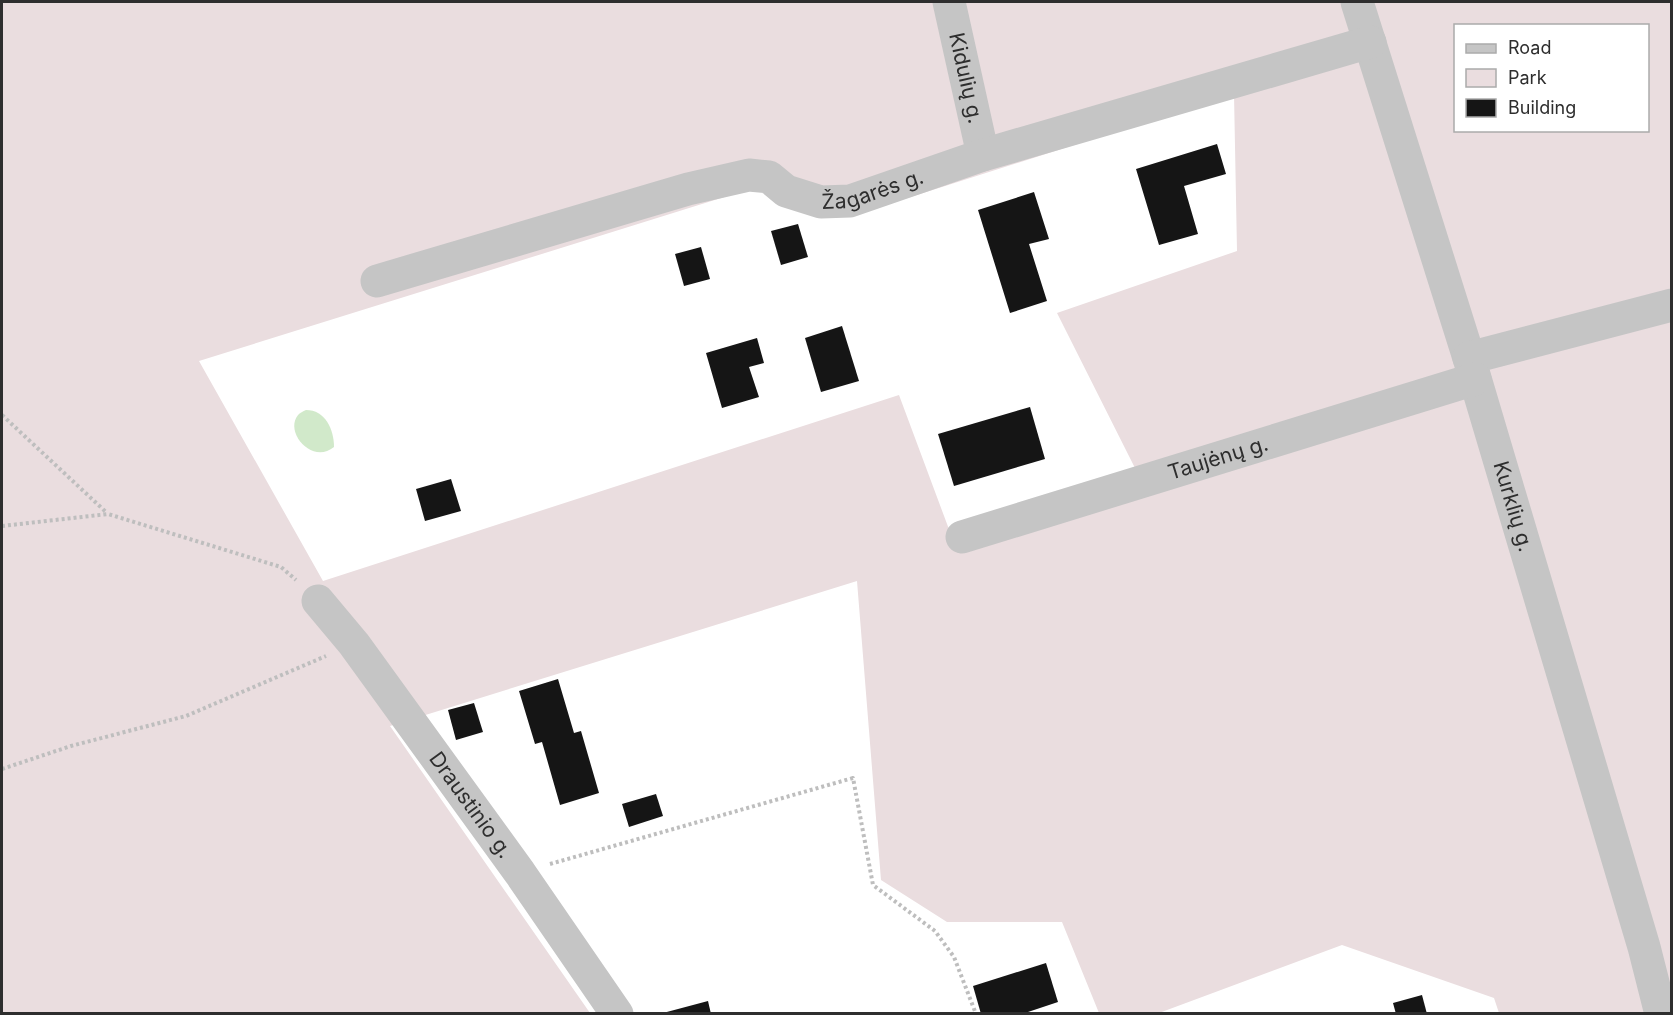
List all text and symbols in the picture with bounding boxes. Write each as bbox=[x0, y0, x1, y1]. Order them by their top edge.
legend bbox=[1454, 24, 1649, 132]
street label: Kidulių g. bbox=[944, 30, 989, 126]
text: Road bbox=[1508, 37, 1551, 58]
text: Park bbox=[1508, 67, 1547, 88]
text: Building bbox=[1508, 97, 1576, 118]
street label: Žagarės g. bbox=[821, 164, 927, 214]
street label: Taujėnų g. bbox=[1165, 430, 1271, 485]
street label: Kurklių g. bbox=[1488, 458, 1539, 554]
street label: Draustinio g. bbox=[424, 747, 518, 863]

